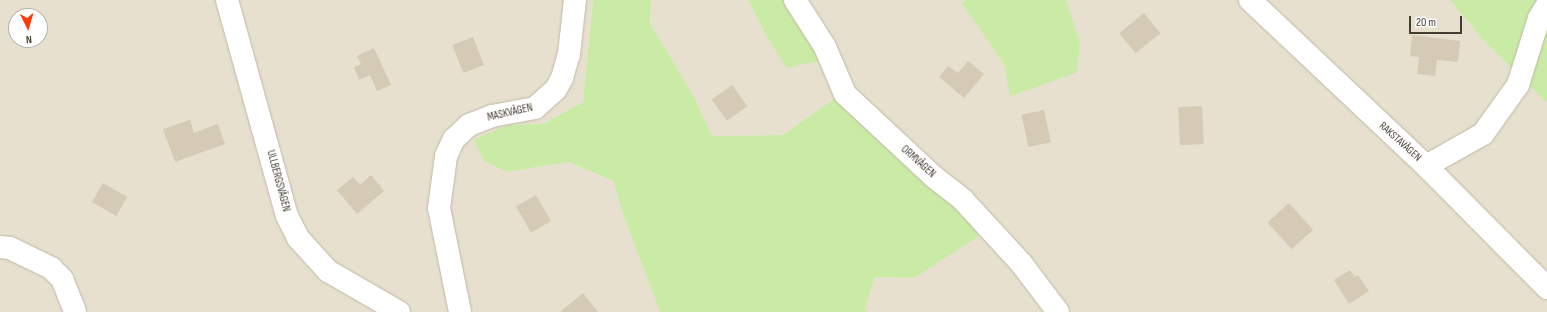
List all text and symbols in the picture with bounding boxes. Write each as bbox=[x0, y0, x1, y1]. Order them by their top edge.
north arrow bbox=[8, 8, 48, 48]
scale bar bbox=[1411, 8, 1464, 34]
text: 20 m bbox=[1416, 15, 1436, 30]
text: N bbox=[26, 33, 32, 46]
street label: MASKVÄGEN bbox=[486, 101, 534, 125]
street label: RAKSTAVÄGEN bbox=[1376, 120, 1424, 164]
street label: ORMVÄGEN bbox=[898, 143, 938, 181]
street label: ULLBERGSVÄGEN bbox=[263, 149, 293, 213]

